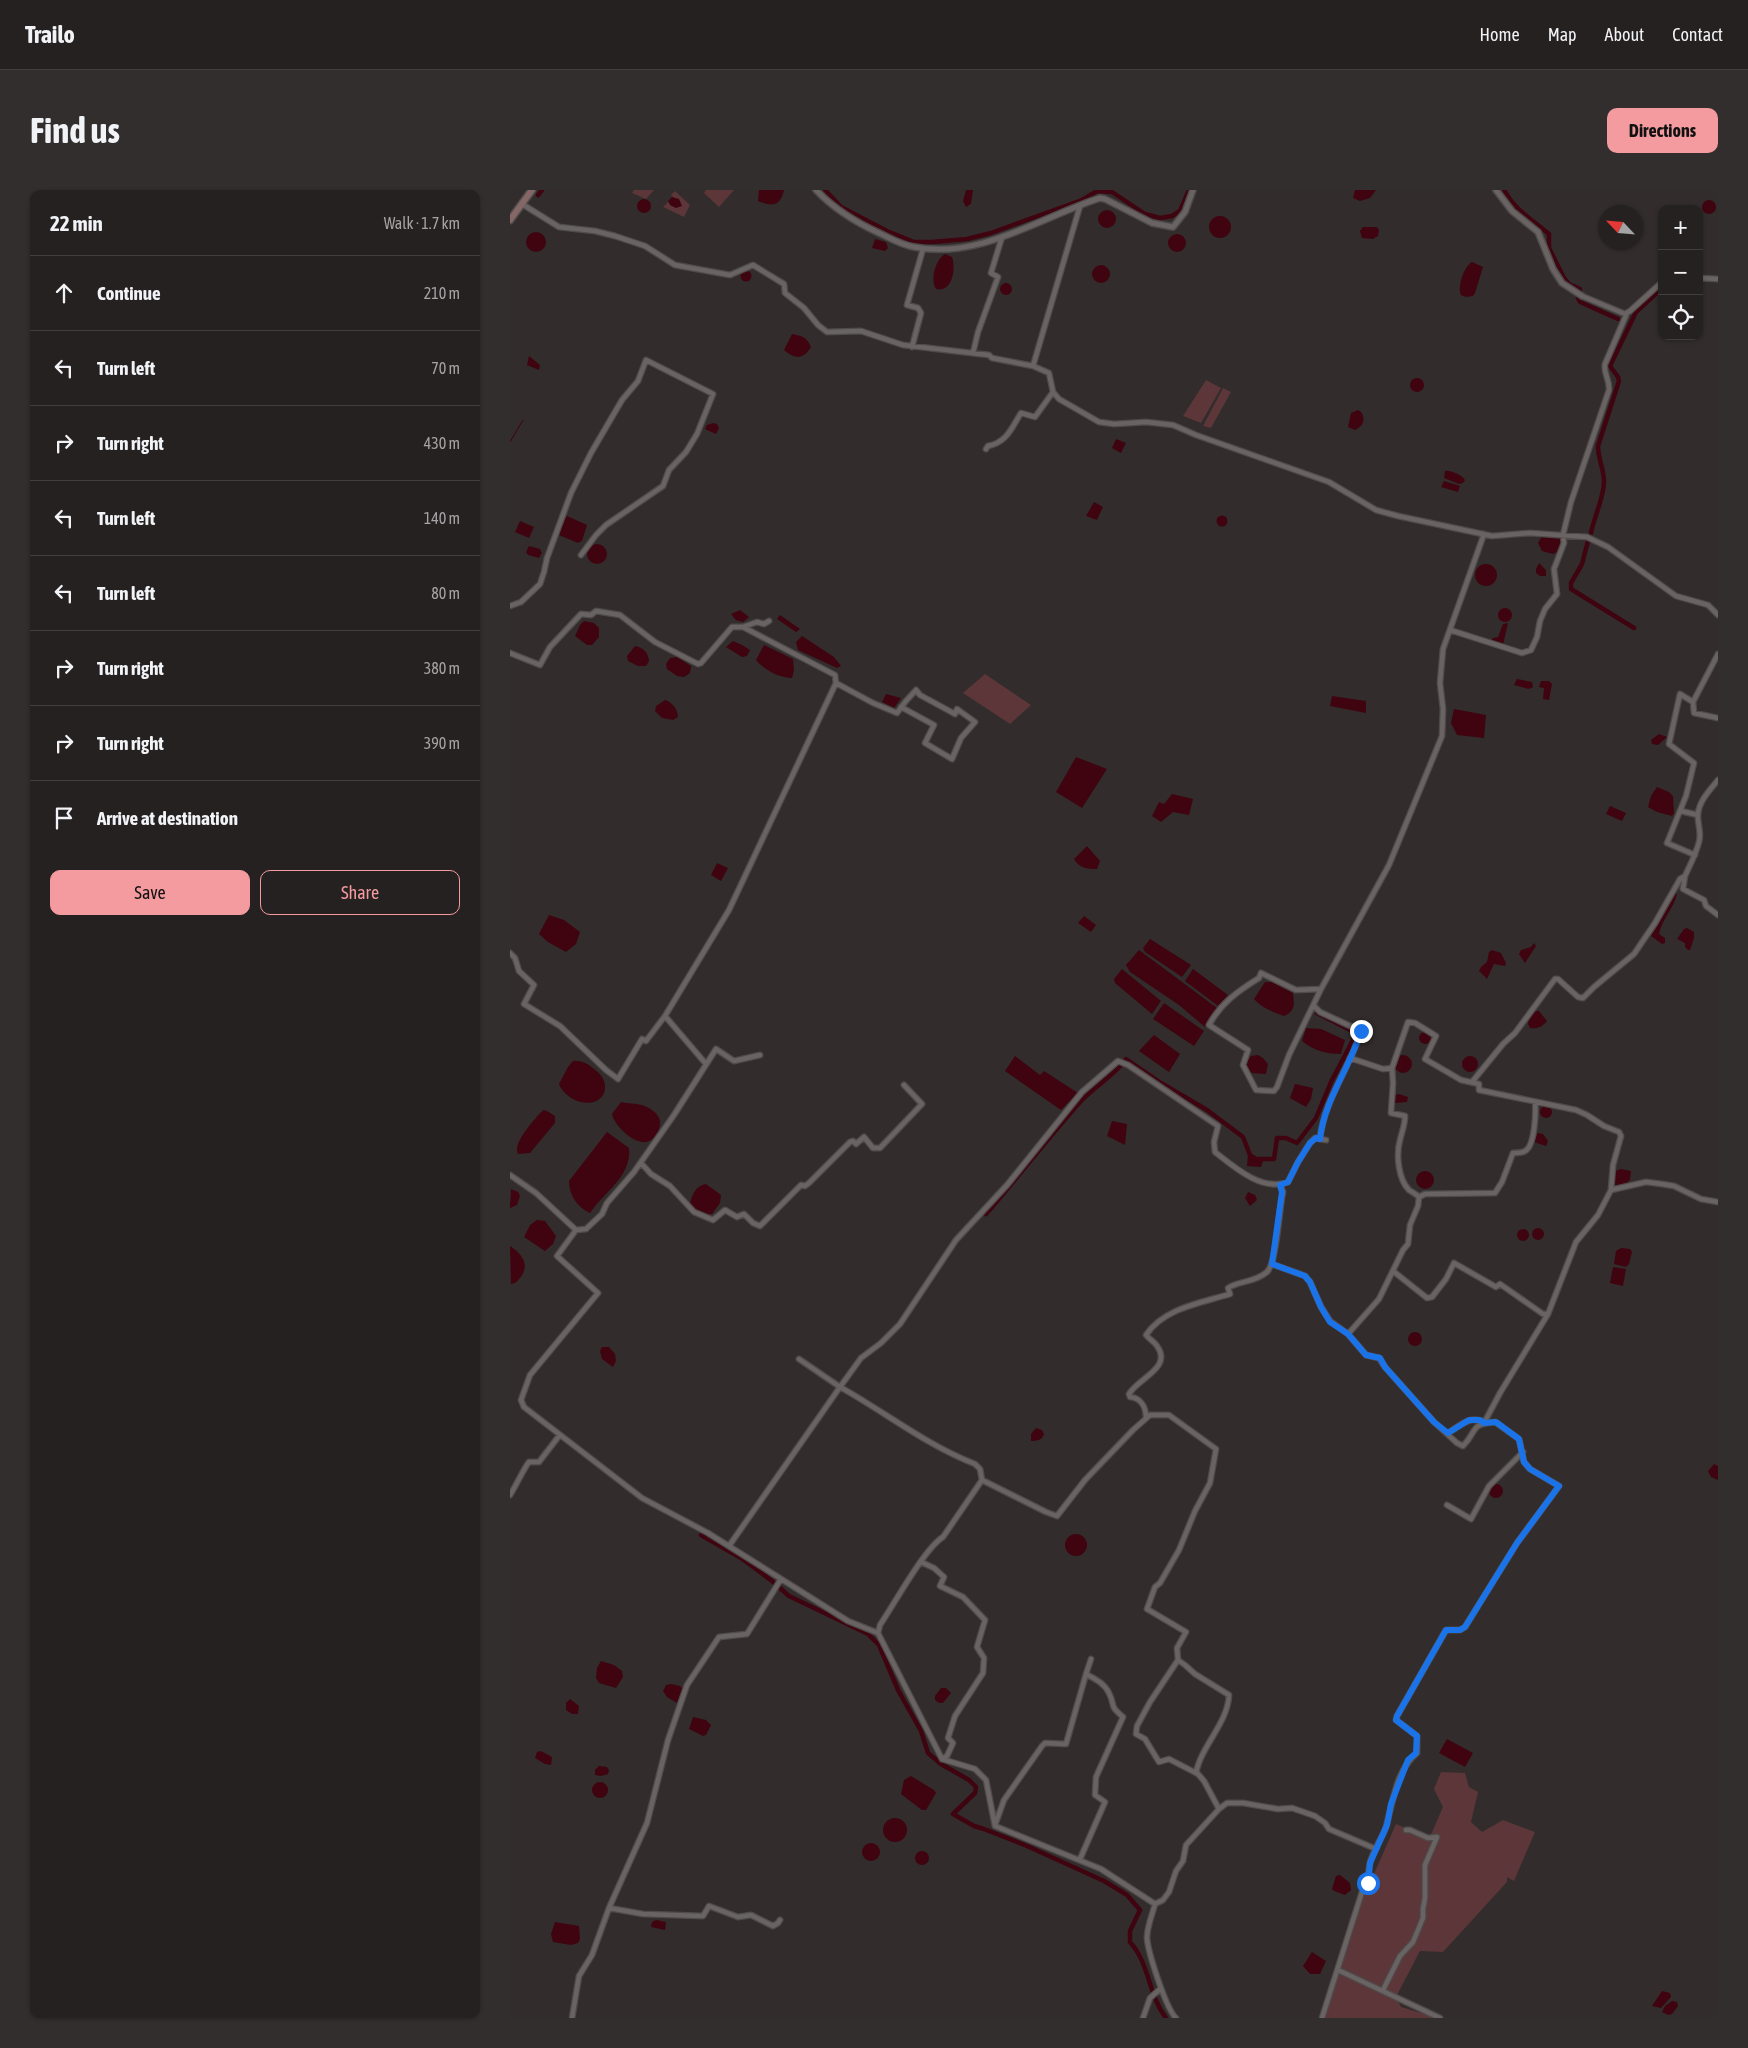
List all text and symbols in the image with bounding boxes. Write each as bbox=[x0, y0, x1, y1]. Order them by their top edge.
text: Trailo bbox=[25, 21, 75, 48]
text: Home bbox=[1480, 24, 1520, 45]
text: Map bbox=[1548, 24, 1577, 45]
text: About bbox=[1605, 24, 1644, 45]
text: Contact bbox=[1672, 24, 1723, 45]
button: Directions bbox=[1607, 108, 1718, 153]
text: Find us bbox=[30, 110, 120, 150]
north arrow bbox=[1598, 205, 1643, 250]
map controls bbox=[1658, 205, 1703, 340]
button: + bbox=[1658, 205, 1703, 250]
text: 22 min bbox=[50, 211, 103, 235]
text: Walk · 1.7 km bbox=[384, 214, 460, 232]
button: − bbox=[1658, 250, 1703, 295]
icon: ahead bbox=[50, 279, 78, 307]
text: Continue bbox=[97, 282, 161, 304]
text: 210 m bbox=[424, 284, 460, 302]
button: locate bbox=[1658, 295, 1703, 340]
icon: left bbox=[50, 354, 78, 382]
text: Turn left bbox=[97, 357, 155, 379]
text: 70 m bbox=[431, 359, 460, 377]
icon: right bbox=[50, 429, 78, 457]
text: Turn right bbox=[97, 432, 164, 454]
text: 430 m bbox=[424, 434, 460, 452]
icon: left bbox=[50, 504, 78, 532]
text: Turn left bbox=[97, 507, 155, 529]
text: 140 m bbox=[424, 509, 460, 527]
icon: left bbox=[50, 579, 78, 607]
text: Turn left bbox=[97, 582, 155, 604]
text: 80 m bbox=[431, 584, 460, 602]
icon: right bbox=[50, 654, 78, 682]
text: Turn right bbox=[97, 657, 164, 679]
text: 380 m bbox=[424, 659, 460, 677]
icon: right bbox=[50, 729, 78, 757]
text: Turn right bbox=[97, 732, 164, 754]
text: 390 m bbox=[424, 734, 460, 752]
icon: arrive bbox=[50, 804, 78, 832]
text: Arrive at destination bbox=[97, 807, 238, 829]
button: Save bbox=[50, 870, 250, 915]
button: Share bbox=[260, 870, 460, 915]
route end bbox=[1350, 1020, 1373, 1043]
route start bbox=[1357, 1872, 1380, 1895]

